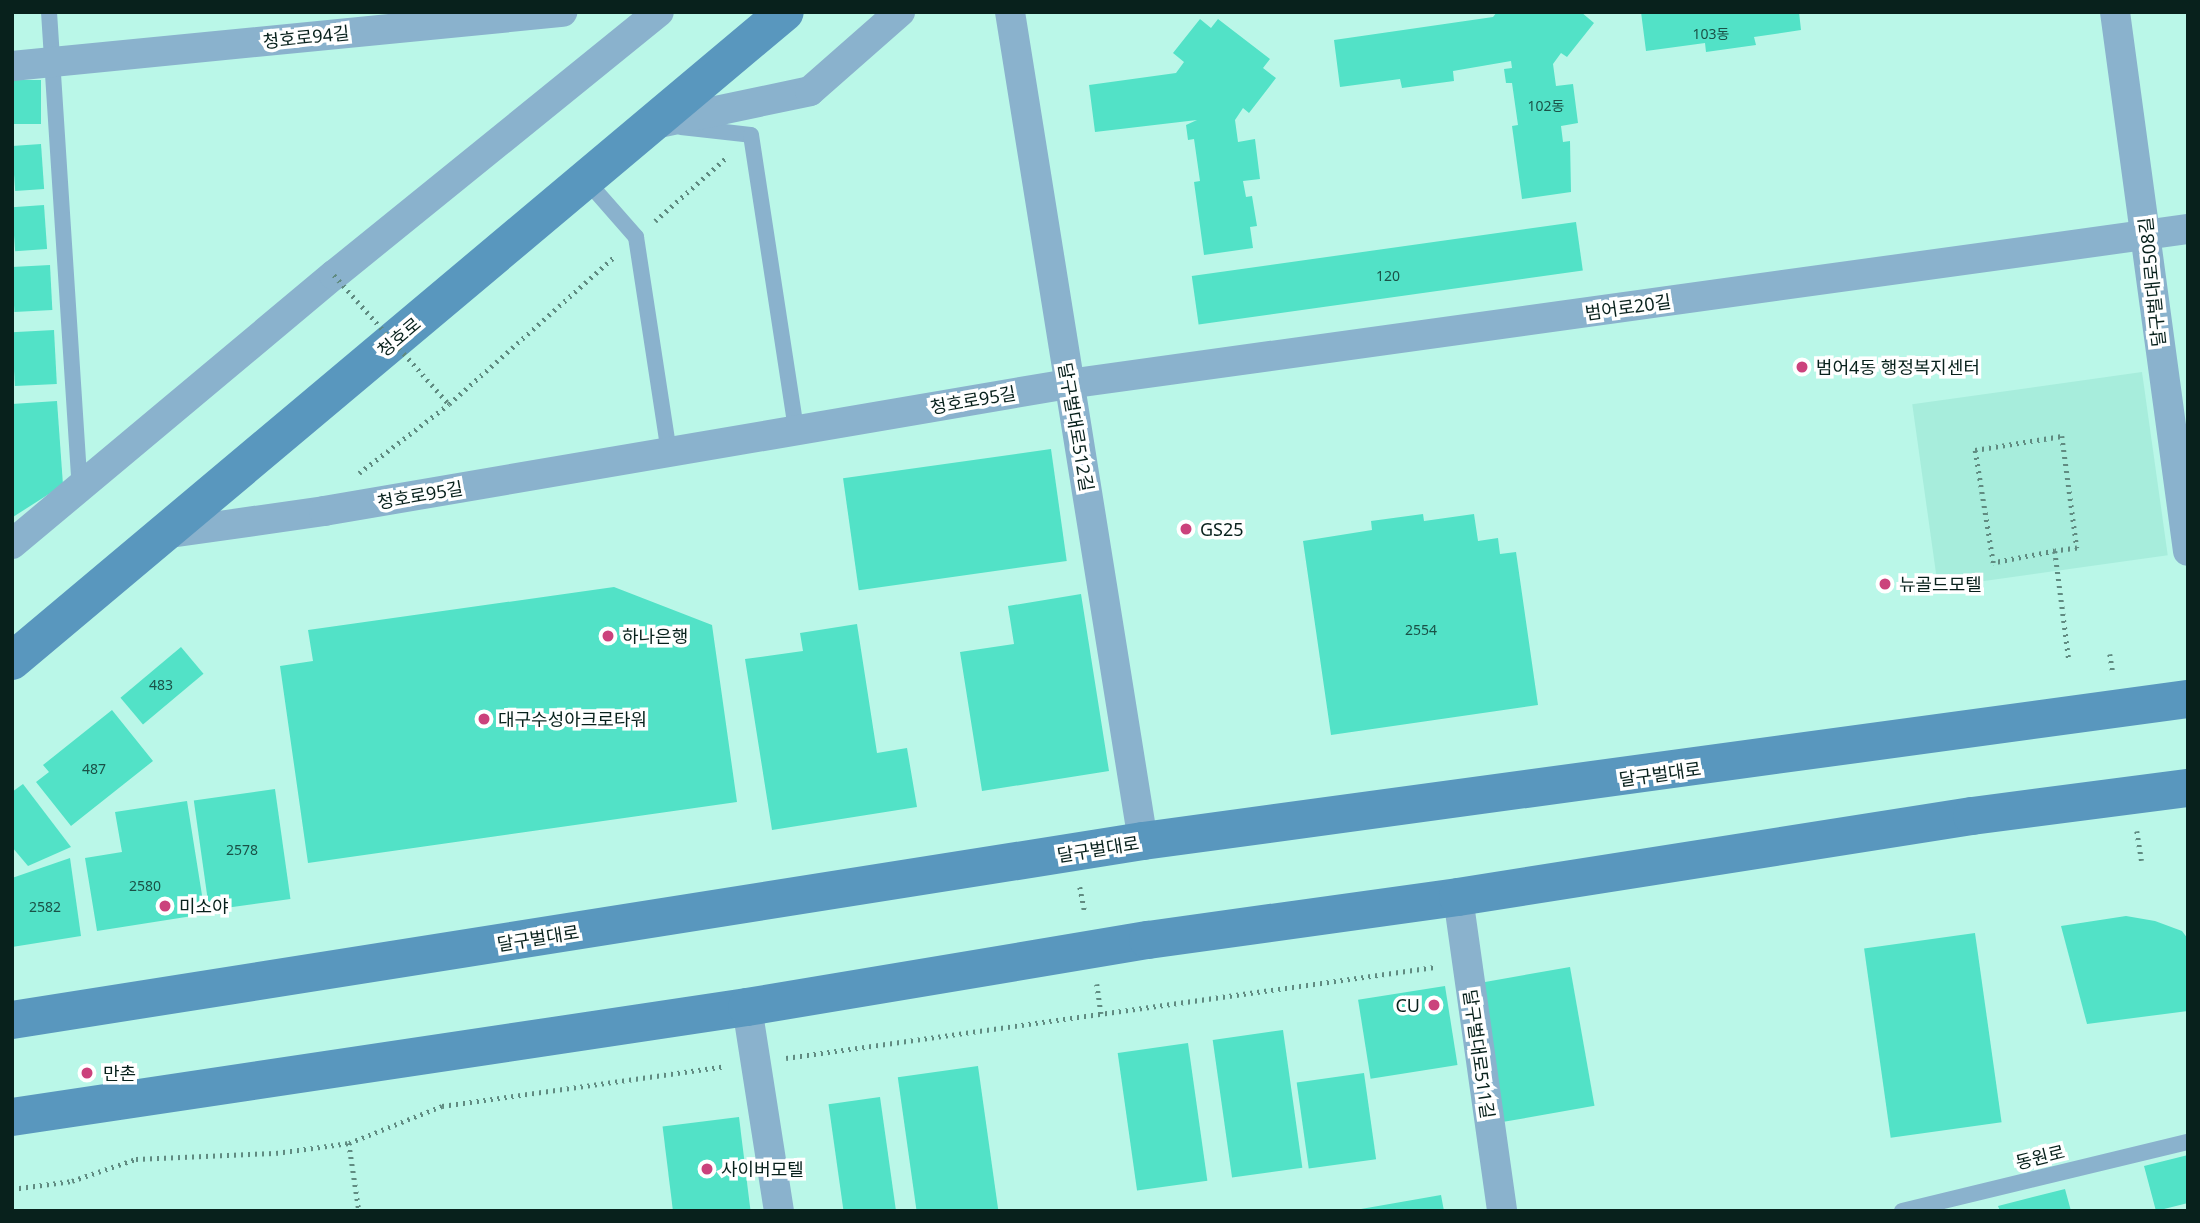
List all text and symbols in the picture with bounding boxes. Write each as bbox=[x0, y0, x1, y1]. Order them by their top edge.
street label: 청호로94길 bbox=[262, 22, 350, 52]
house number: 103동 bbox=[1693, 26, 1729, 42]
house number: 102동 bbox=[1528, 98, 1564, 114]
street label: 달구벌대로508길 bbox=[2134, 216, 2170, 348]
house number: 120 bbox=[1376, 268, 1400, 284]
street label: 범어로20길 bbox=[1584, 290, 1672, 324]
street label: 청호로 bbox=[373, 313, 425, 361]
place label: 범어4동 행정복지센터 bbox=[1816, 356, 1980, 378]
marker: 범어4동 행정복지센터 bbox=[1794, 359, 1810, 375]
street label: 달구벌대로512길 bbox=[1054, 361, 1098, 493]
street label: 청호로95길 bbox=[928, 382, 1018, 418]
street label: 청호로95길 bbox=[375, 477, 465, 513]
place label: GS25 bbox=[1200, 518, 1244, 540]
marker: GS25 bbox=[1178, 521, 1194, 537]
place label: 뉴골드모텔 bbox=[1899, 573, 1982, 595]
marker: 뉴골드모텔 bbox=[1877, 576, 1893, 592]
house number: 2554 bbox=[1405, 622, 1437, 638]
place label: 하나은행 bbox=[622, 625, 688, 647]
marker: 하나은행 bbox=[600, 628, 616, 644]
house number: 483 bbox=[149, 677, 173, 693]
place label: 대구수성아크로타워 bbox=[498, 708, 647, 730]
marker: 대구수성아크로타워 bbox=[476, 711, 492, 727]
street label: 달구벌대로 bbox=[1617, 758, 1703, 790]
house number: 487 bbox=[82, 761, 106, 777]
street label: 달구벌대로 bbox=[1055, 832, 1141, 866]
house number: 2578 bbox=[226, 842, 258, 858]
house number: 2580 bbox=[129, 878, 161, 894]
place label: 미소야 bbox=[179, 895, 229, 917]
marker: 미소야 bbox=[157, 898, 173, 914]
house number: 2582 bbox=[29, 899, 61, 915]
street label: 달구벌대로 bbox=[495, 921, 581, 955]
street label: 달구벌대로511길 bbox=[1459, 988, 1499, 1120]
place label: CU bbox=[1395, 994, 1420, 1016]
marker: CU bbox=[1426, 997, 1442, 1013]
place label: 만촌 bbox=[103, 1062, 136, 1084]
marker: 만촌 bbox=[77, 1063, 97, 1083]
street label: 동원로 bbox=[2013, 1141, 2067, 1173]
place label: 사이버모텔 bbox=[721, 1158, 804, 1180]
marker: 사이버모텔 bbox=[699, 1161, 715, 1177]

